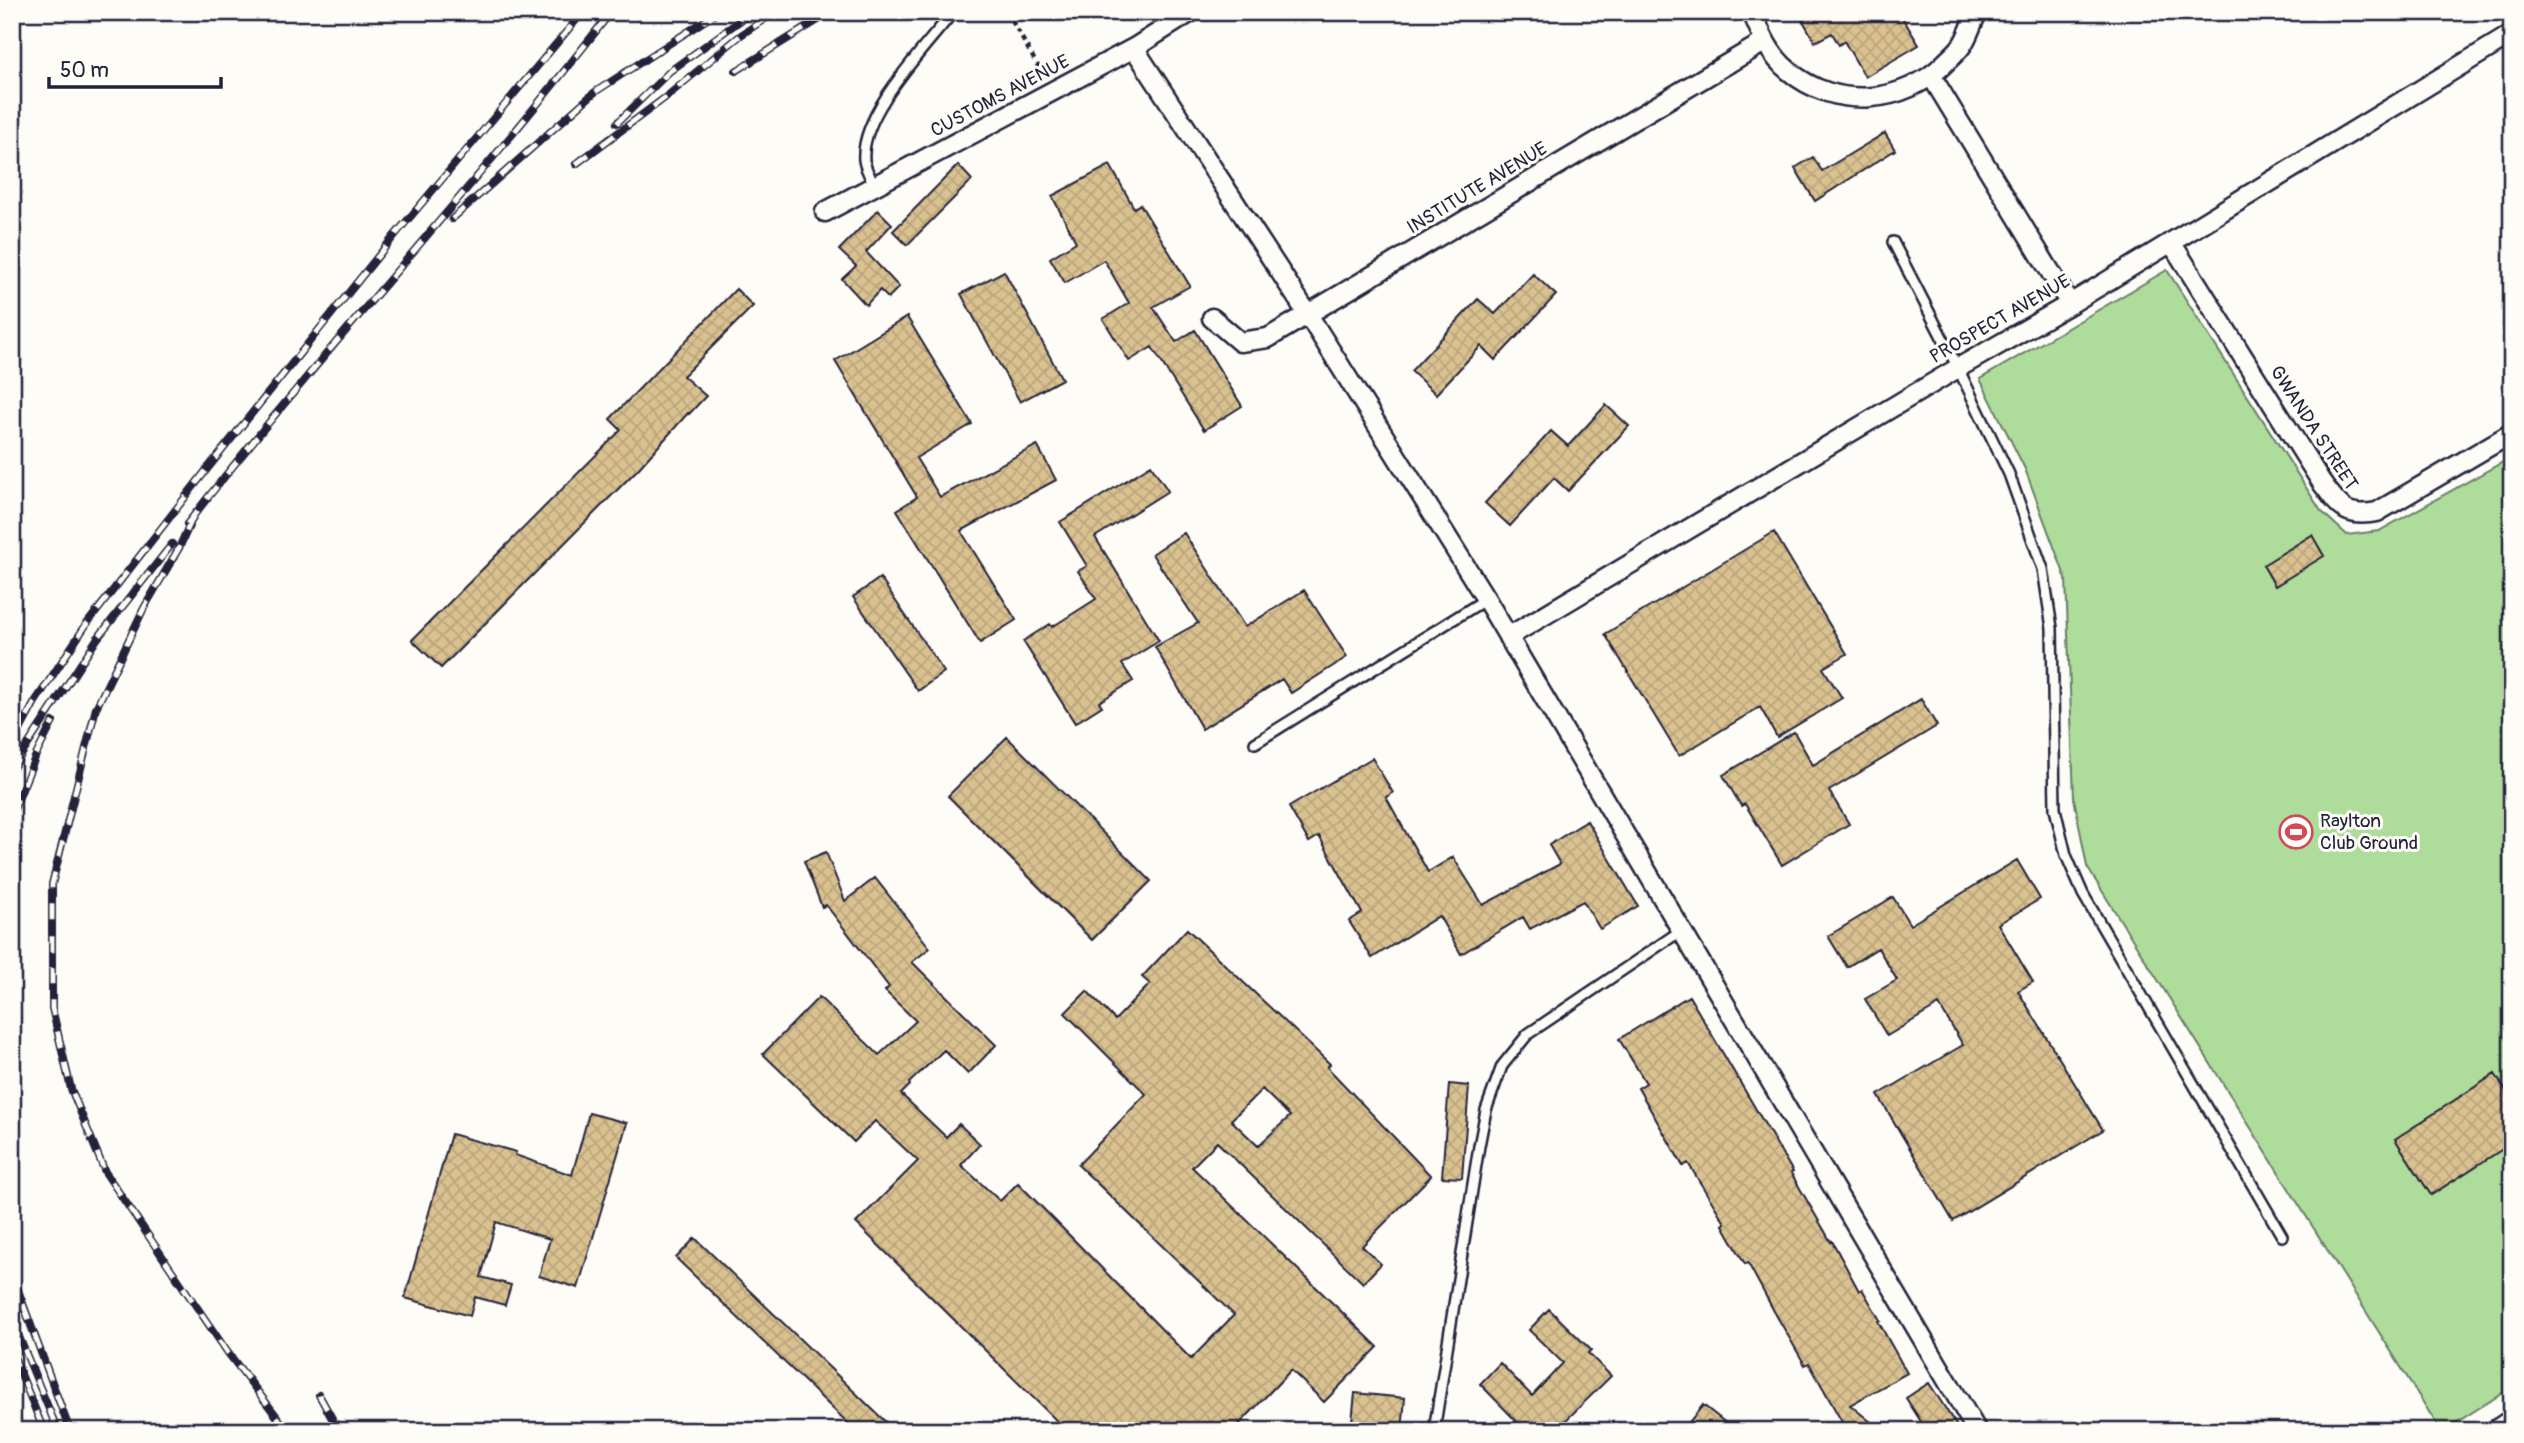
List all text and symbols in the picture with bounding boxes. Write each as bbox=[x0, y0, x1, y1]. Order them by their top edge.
scale bar bbox=[49, 46, 220, 90]
street label: CUSTOMS AVENUE bbox=[927, 49, 1074, 143]
text: 50 m bbox=[60, 57, 109, 84]
street label: INSTITUTE AVENUE bbox=[1402, 137, 1552, 239]
street label: PROSPECT AVENUE bbox=[1925, 269, 2075, 369]
street label: GWANDA STREET bbox=[2265, 361, 2363, 495]
place label: Raylton Club Ground bbox=[2320, 809, 2418, 855]
sports icon: Raylton Club Ground bbox=[2277, 813, 2315, 851]

